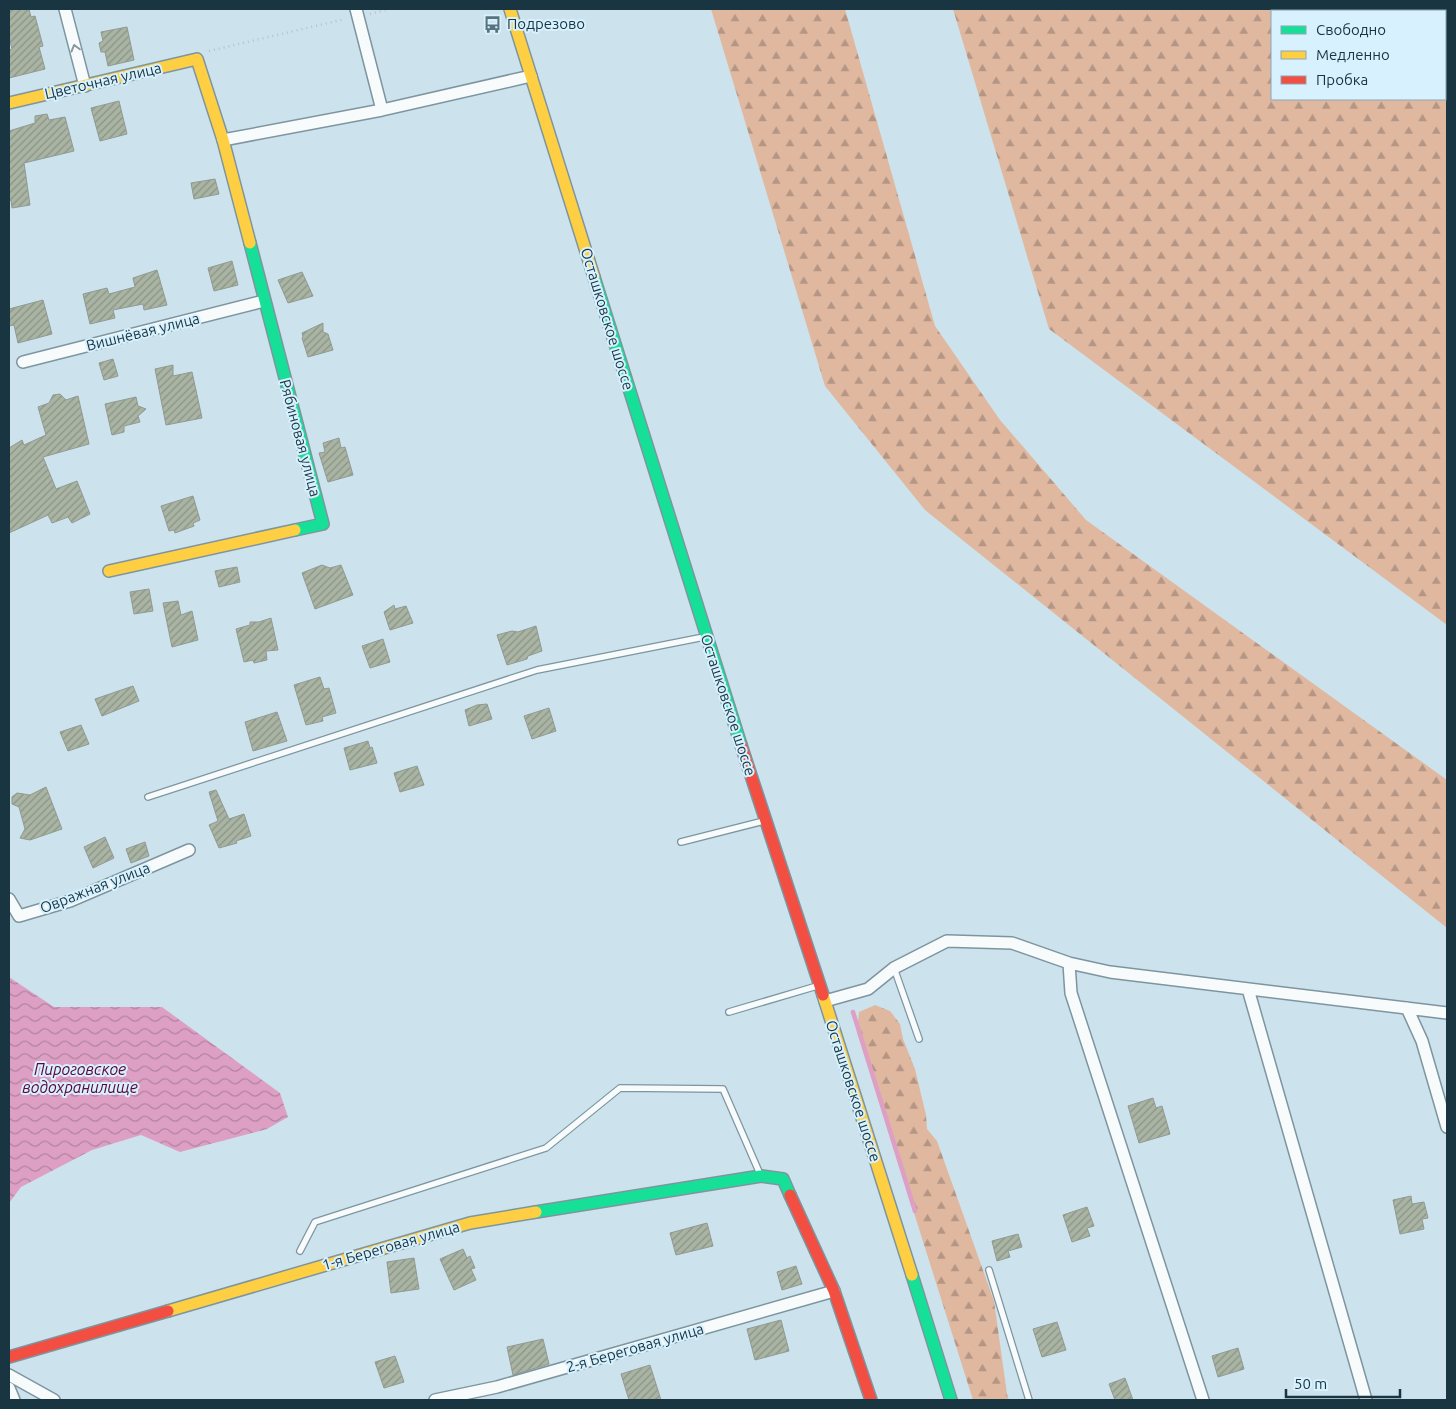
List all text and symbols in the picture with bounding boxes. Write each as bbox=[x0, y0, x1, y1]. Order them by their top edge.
legend bbox=[1271, 10, 1446, 100]
bus stop icon: Подрезово bbox=[483, 14, 503, 34]
place label: Подрезово bbox=[507, 15, 585, 32]
text: Свободно bbox=[1316, 21, 1386, 38]
one-way arrow bbox=[70, 43, 81, 52]
text: Медленно bbox=[1316, 46, 1390, 63]
street label: Цветочная улица bbox=[43, 59, 163, 102]
text: Пробка bbox=[1316, 71, 1368, 88]
street label: Осташковское шоссе bbox=[578, 246, 637, 392]
street label: Вишнёвая улица bbox=[84, 309, 201, 354]
street label: Рябиновая улица bbox=[277, 377, 324, 498]
street label: Осташковское шоссе bbox=[698, 632, 759, 778]
street label: Овражная улица bbox=[37, 859, 152, 916]
street label: Осташковское шоссе bbox=[823, 1018, 884, 1164]
water label: Пироговское водохранилище bbox=[22, 1060, 138, 1096]
street label: 1-я Береговая улица bbox=[320, 1218, 462, 1273]
street label: 2-я Береговая улица bbox=[564, 1320, 706, 1375]
scale bar bbox=[1286, 1366, 1400, 1398]
text: 50 m bbox=[1294, 1375, 1327, 1392]

